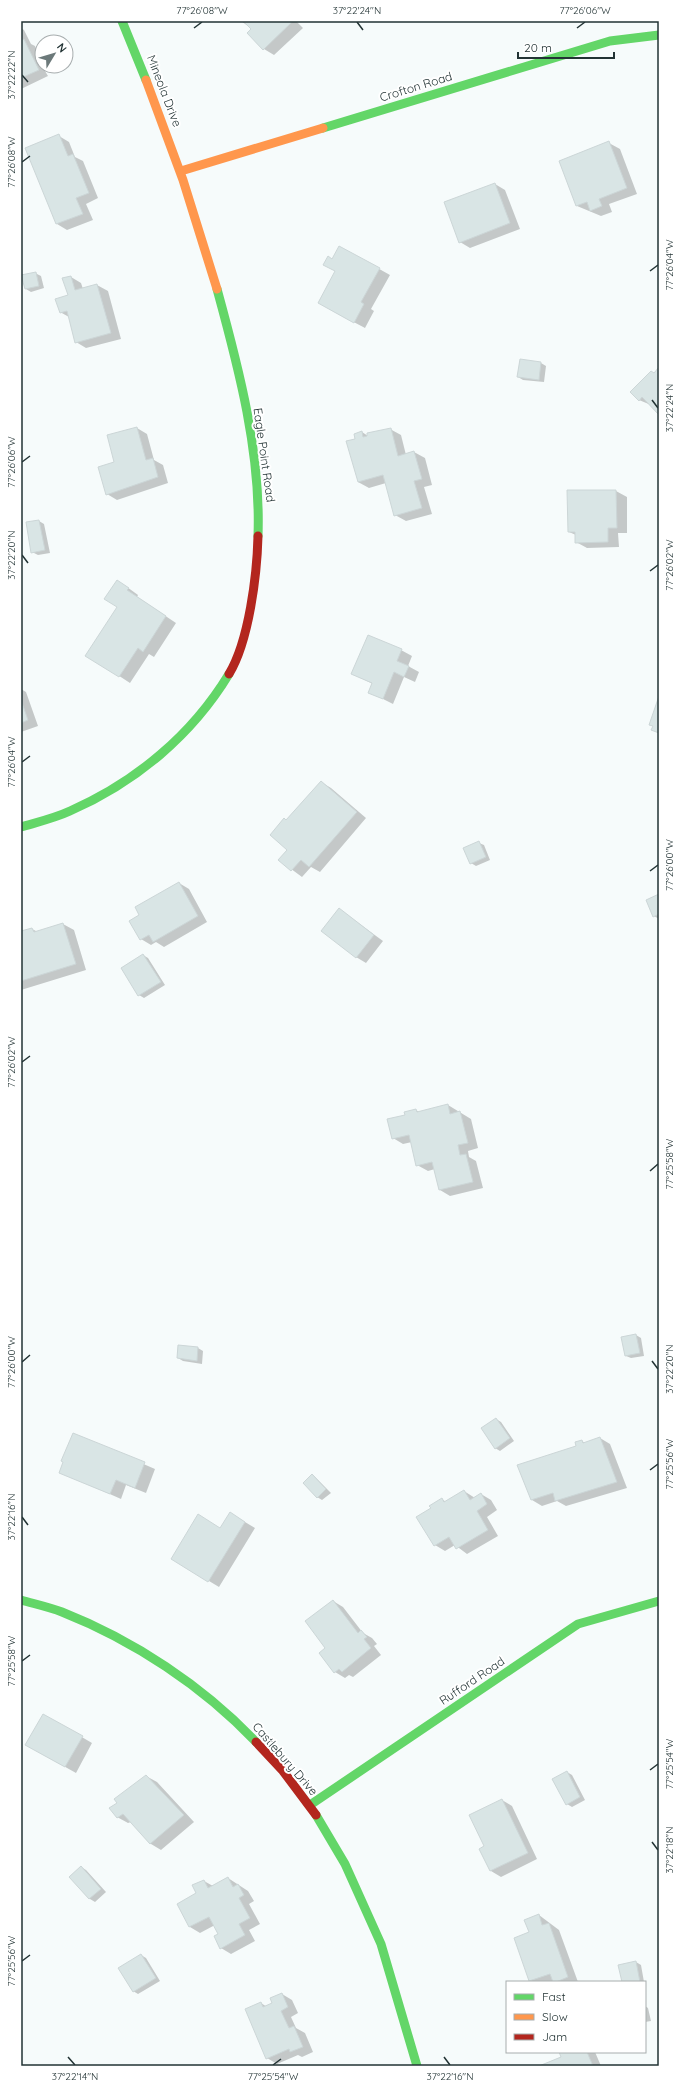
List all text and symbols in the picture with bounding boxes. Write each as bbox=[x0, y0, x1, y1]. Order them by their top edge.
text: 77°26'08"W bbox=[176, 4, 228, 17]
text: 37°22'24"N bbox=[333, 4, 381, 17]
text: 77°26'06"W bbox=[559, 4, 611, 17]
north arrow bbox=[34, 34, 74, 74]
scale bar bbox=[518, 34, 614, 60]
text: N bbox=[54, 40, 70, 55]
text: 20 m bbox=[524, 40, 552, 55]
text: 37°22'22"N bbox=[5, 51, 18, 99]
street label: Mineola Drive bbox=[144, 53, 185, 129]
street label: Crofton Road bbox=[378, 68, 454, 105]
text: 77°26'08"W bbox=[5, 136, 18, 188]
text: 77°26'04"W bbox=[663, 239, 676, 291]
text: 37°22'24"N bbox=[663, 384, 676, 432]
street label: Eagle Point Road bbox=[250, 407, 279, 503]
text: 77°26'06"W bbox=[5, 436, 18, 488]
text: 37°22'20"N bbox=[5, 530, 18, 580]
text: 77°26'02"W bbox=[663, 539, 676, 591]
text: 77°26'04"W bbox=[5, 736, 18, 788]
text: 77°26'00"W bbox=[663, 839, 676, 891]
text: 77°26'02"W bbox=[5, 1036, 18, 1088]
text: 77°25'58"W bbox=[663, 1138, 676, 1189]
text: 77°26'00"W bbox=[5, 1336, 18, 1388]
text: 37°22'20"N bbox=[663, 1344, 676, 1394]
text: 77°25'56"W bbox=[663, 1438, 676, 1489]
text: 37°22'16"N bbox=[5, 1494, 18, 1540]
text: 77°25'58"W bbox=[5, 1635, 18, 1686]
street label: Rufford Road bbox=[436, 1653, 507, 1708]
street label: Castlebury Drive bbox=[250, 1719, 321, 1798]
text: 77°25'54"W bbox=[663, 1738, 676, 1789]
text: 37°22'18"N bbox=[663, 1827, 676, 1873]
text: 77°25'56"W bbox=[5, 1935, 18, 1986]
legend bbox=[506, 1981, 646, 2053]
text: Fast bbox=[542, 1989, 566, 2004]
text: Slow bbox=[542, 2009, 568, 2024]
text: Jam bbox=[542, 2029, 567, 2044]
text: 37°22'14"N bbox=[52, 2070, 98, 2083]
text: 77°25'54"W bbox=[248, 2070, 299, 2083]
text: 37°22'16"N bbox=[427, 2070, 473, 2083]

